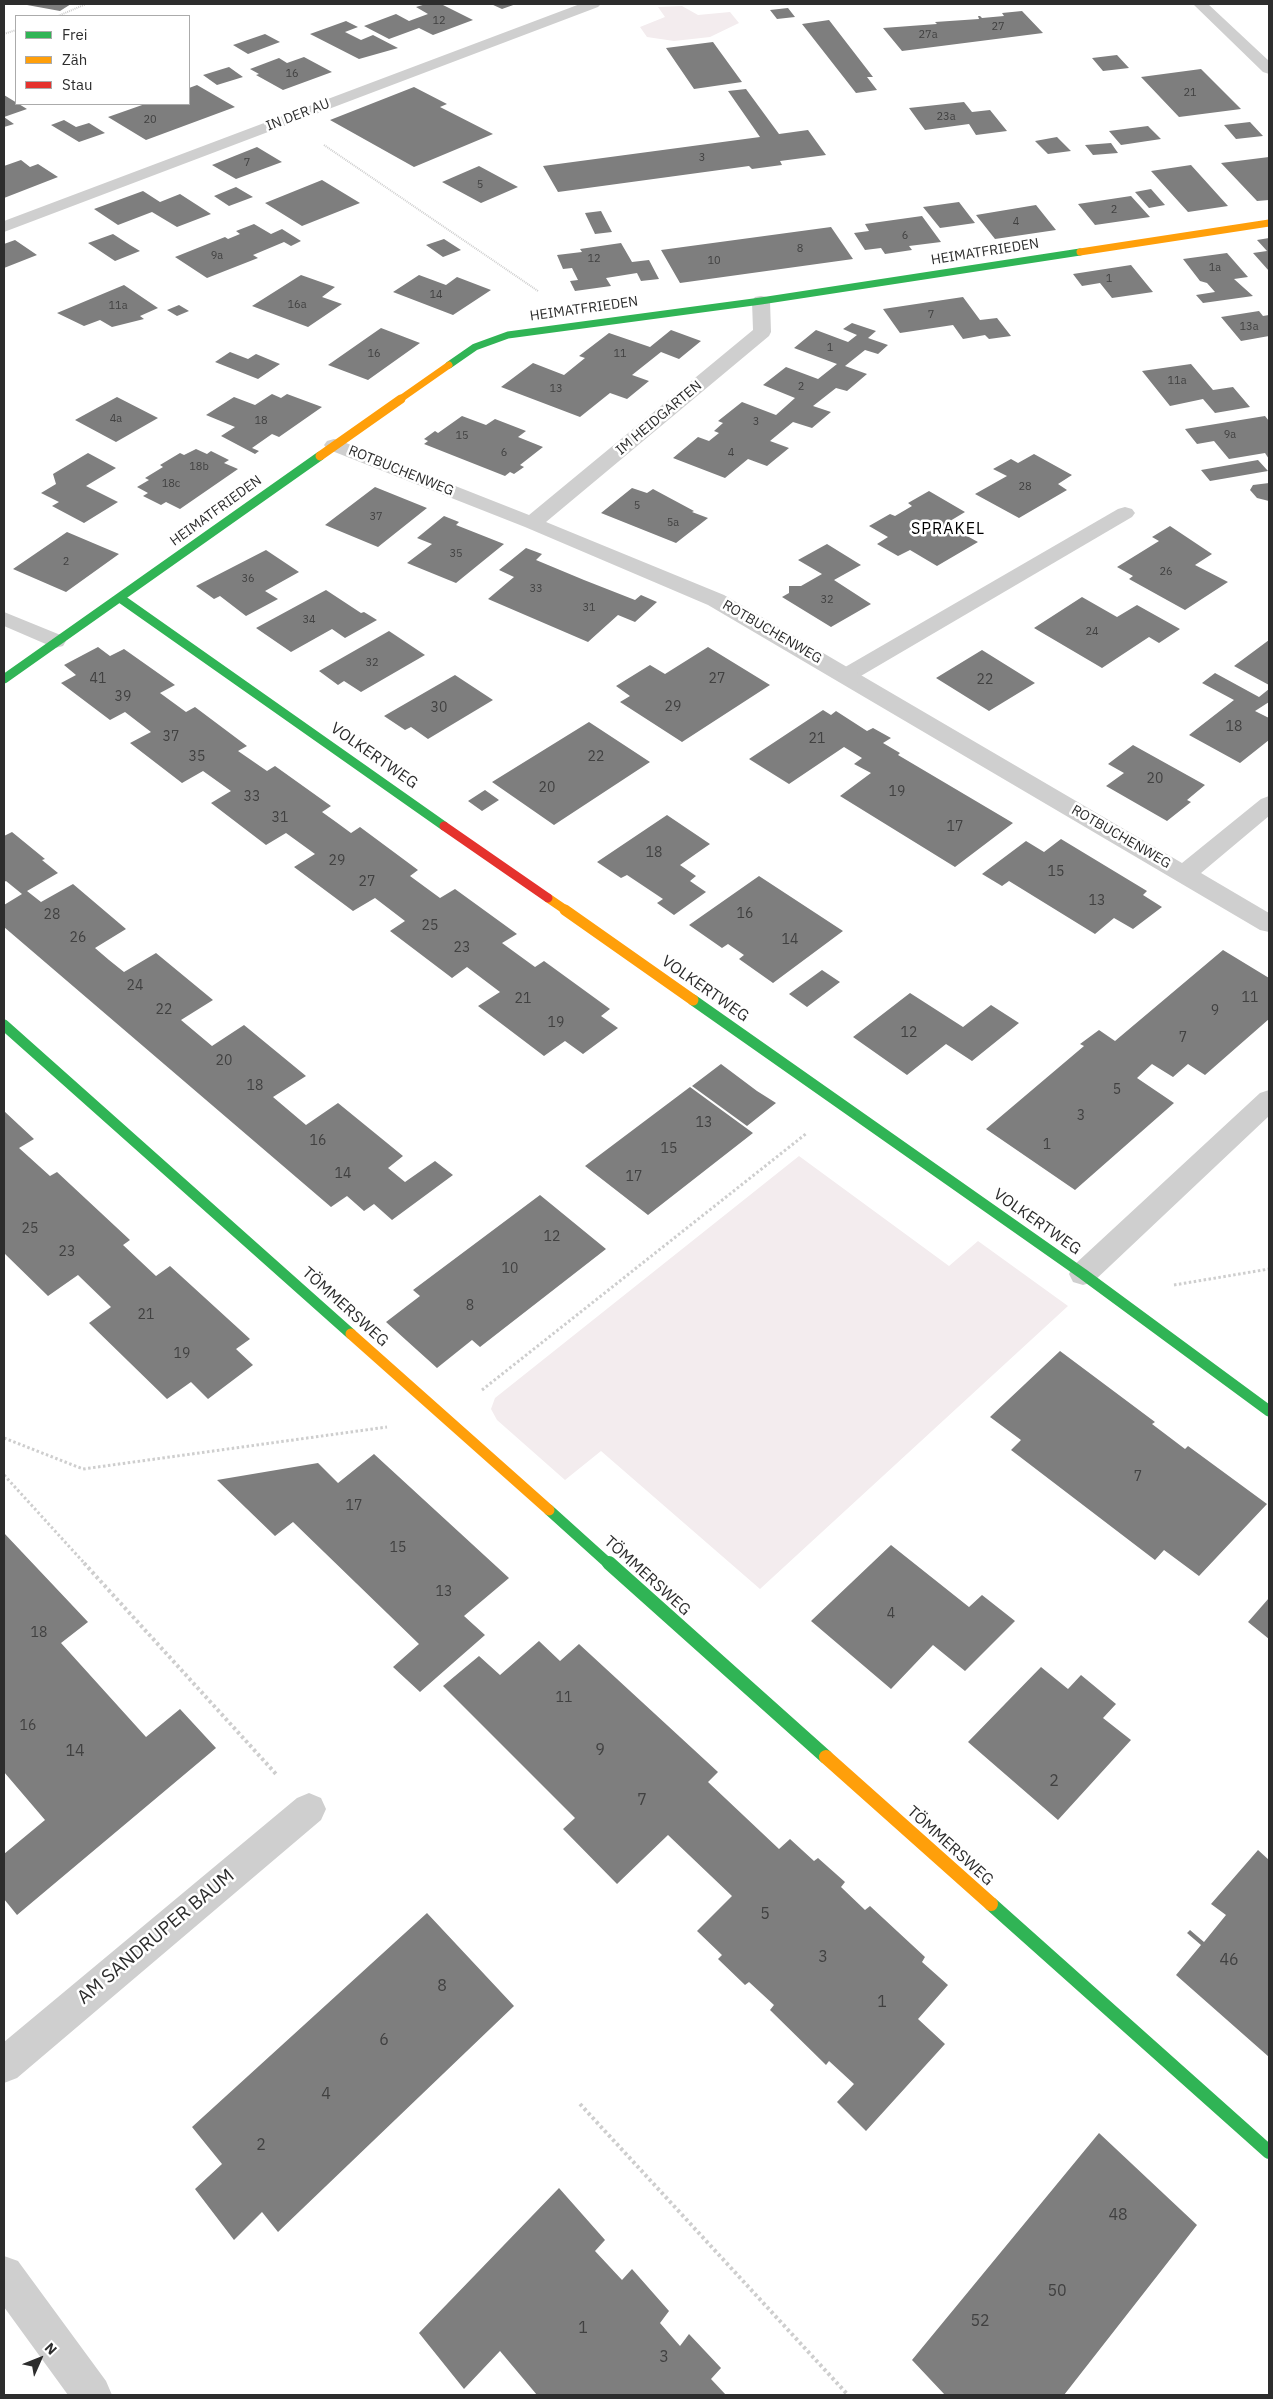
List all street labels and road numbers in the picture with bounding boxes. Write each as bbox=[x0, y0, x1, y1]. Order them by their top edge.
street label: IN DER AU bbox=[264, 95, 332, 135]
street label: HEIMATFRIEDEN bbox=[930, 235, 1040, 269]
street label: HEIMATFRIEDEN bbox=[529, 293, 639, 325]
street label: IM HEIDGARTEN bbox=[613, 377, 705, 459]
street label: ROTBUCHENWEG bbox=[346, 442, 456, 500]
street label: HEIMATFRIEDEN bbox=[167, 472, 265, 550]
street label: ROTBUCHENWEG bbox=[719, 597, 825, 667]
street label: VOLKERTWEG bbox=[327, 719, 421, 793]
street label: ROTBUCHENWEG bbox=[1068, 802, 1174, 872]
street label: VOLKERTWEG bbox=[658, 952, 752, 1026]
street label: VOLKERTWEG bbox=[990, 1185, 1084, 1259]
street label: TÖMMERSWEG bbox=[298, 1263, 392, 1351]
street label: TÖMMERSWEG bbox=[600, 1532, 694, 1620]
street label: TÖMMERSWEG bbox=[903, 1802, 997, 1890]
street label: AM SANDRUPER BAUM bbox=[73, 1865, 239, 2009]

